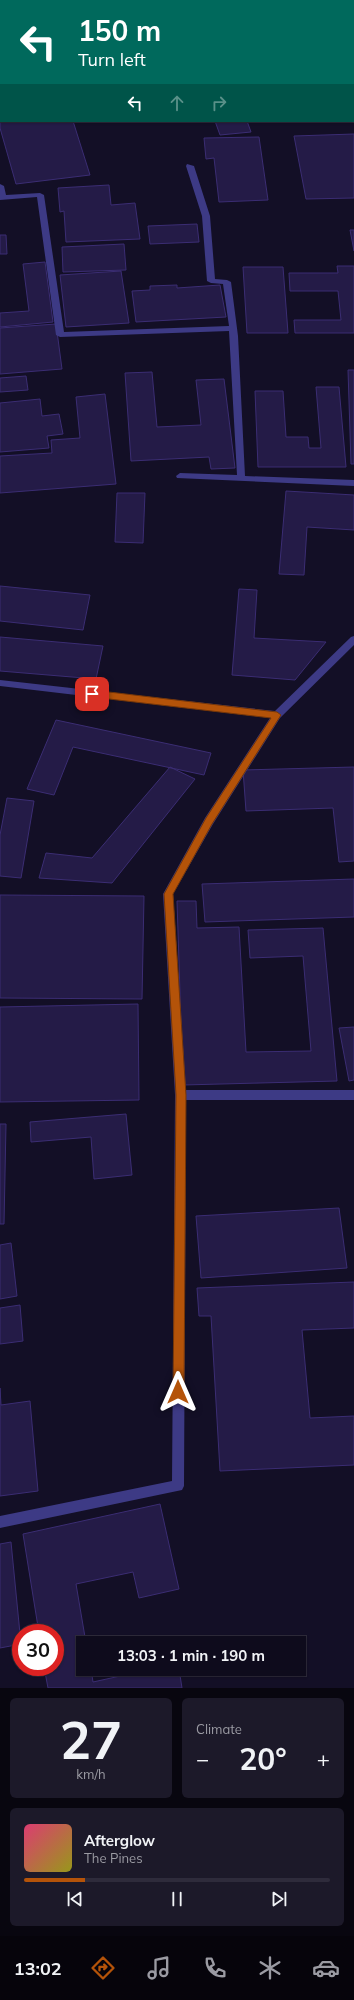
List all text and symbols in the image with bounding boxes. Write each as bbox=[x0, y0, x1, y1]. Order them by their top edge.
text: 150 m bbox=[78, 13, 161, 48]
icon: left bbox=[12, 16, 64, 68]
text: Turn left bbox=[78, 48, 146, 71]
icon: left bbox=[124, 92, 146, 114]
icon: ahead bbox=[166, 92, 188, 114]
icon: right bbox=[208, 92, 230, 114]
pin bbox=[75, 677, 109, 711]
icon: arrive bbox=[81, 683, 103, 705]
position arrow bbox=[157, 1371, 199, 1413]
speed limit sign: 30 bbox=[12, 1624, 64, 1676]
text: 13:03 · 1 min · 190 m bbox=[117, 1646, 265, 1665]
text: 27 bbox=[60, 1707, 122, 1772]
text: Climate bbox=[196, 1721, 242, 1737]
text: 20° bbox=[239, 1740, 287, 1778]
text: − bbox=[196, 1745, 209, 1773]
text: + bbox=[317, 1745, 330, 1773]
text: km/h bbox=[76, 1766, 106, 1782]
text: Afterglow bbox=[84, 1831, 155, 1850]
text: The Pines bbox=[84, 1850, 143, 1866]
icon: previous bbox=[64, 1888, 86, 1910]
icon: pause bbox=[166, 1888, 188, 1910]
icon: next bbox=[268, 1888, 290, 1910]
icon: directions bbox=[89, 1954, 117, 1982]
icon: music bbox=[145, 1954, 173, 1982]
icon: phone bbox=[201, 1954, 229, 1982]
icon: climate bbox=[256, 1954, 284, 1982]
icon: car bbox=[312, 1954, 340, 1982]
text: 13:02 bbox=[14, 1957, 62, 1980]

